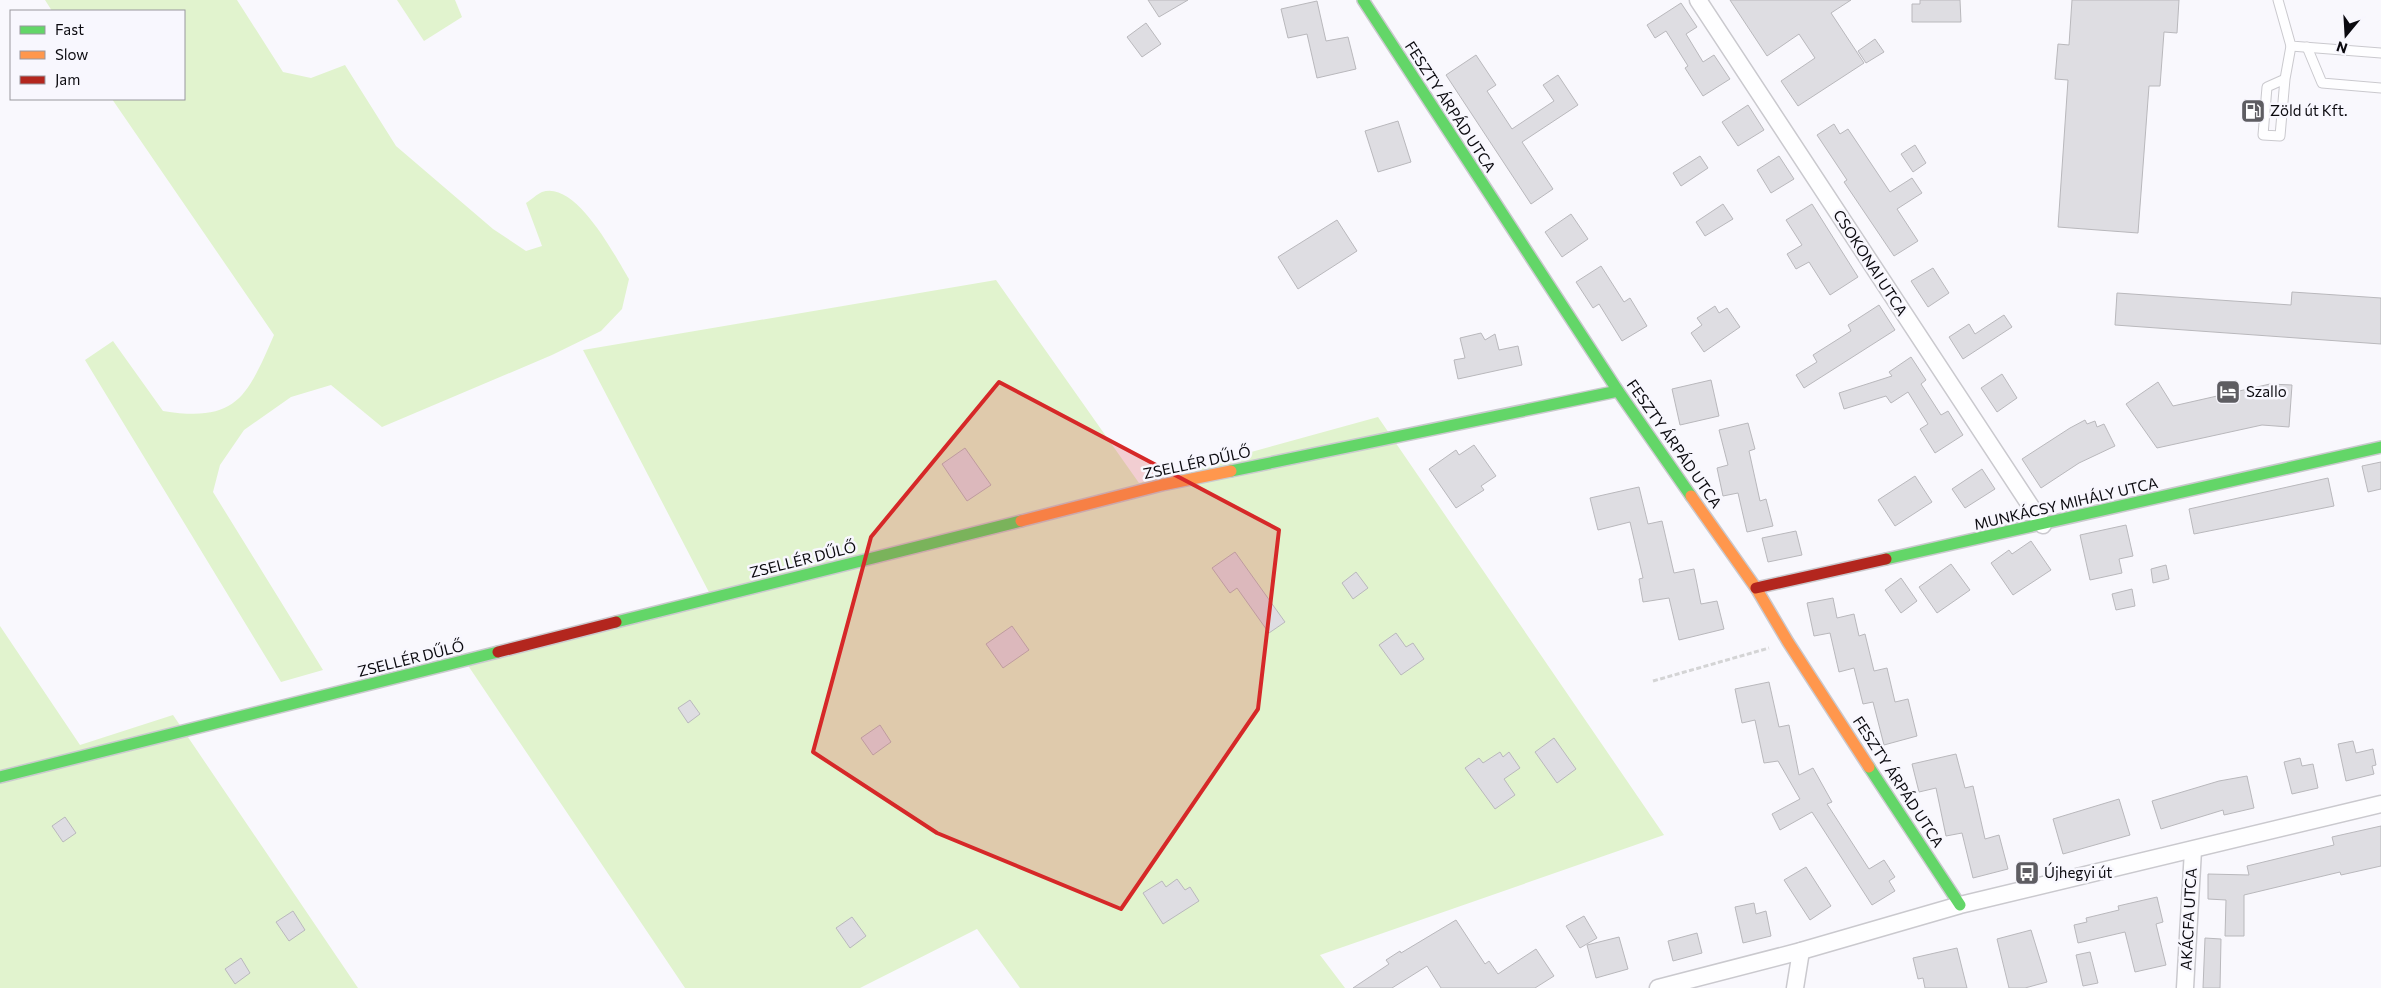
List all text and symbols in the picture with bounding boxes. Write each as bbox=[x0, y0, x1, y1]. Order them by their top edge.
legend bbox=[10, 10, 185, 100]
north arrow bbox=[2321, 10, 2371, 60]
text: Fast bbox=[55, 20, 84, 38]
street label: FESZTY ÁRPÁD UTCA bbox=[1402, 37, 1501, 175]
text: N bbox=[2334, 38, 2349, 58]
text: Slow bbox=[55, 45, 88, 63]
text: Jam bbox=[55, 70, 80, 88]
fuel station icon: Zöld út Kft. bbox=[2240, 98, 2266, 124]
place label: Zöld út Kft. bbox=[2270, 101, 2347, 119]
street label: CSOKONAI UTCA bbox=[1830, 206, 1912, 319]
street label: FESZTY ÁRPÁD UTCA bbox=[1624, 375, 1727, 511]
hotel icon: Szallo bbox=[2215, 379, 2241, 405]
place label: Szallo bbox=[2246, 382, 2287, 400]
street label: ZSELLÉR DŰLŐ bbox=[1141, 441, 1252, 482]
street label: MUNKÁCSY MIHÁLY UTCA bbox=[1972, 472, 2160, 533]
street label: ZSELLÉR DŰLŐ bbox=[747, 536, 858, 581]
street label: ZSELLÉR DŰLŐ bbox=[355, 635, 466, 680]
street label: FESZTY ÁRPÁD UTCA bbox=[1850, 712, 1949, 850]
bus stop icon: Újhegyi út bbox=[2014, 860, 2040, 886]
place label: Újhegyi út bbox=[2044, 862, 2112, 881]
street label: AKÁCFA UTCA bbox=[2175, 867, 2200, 971]

